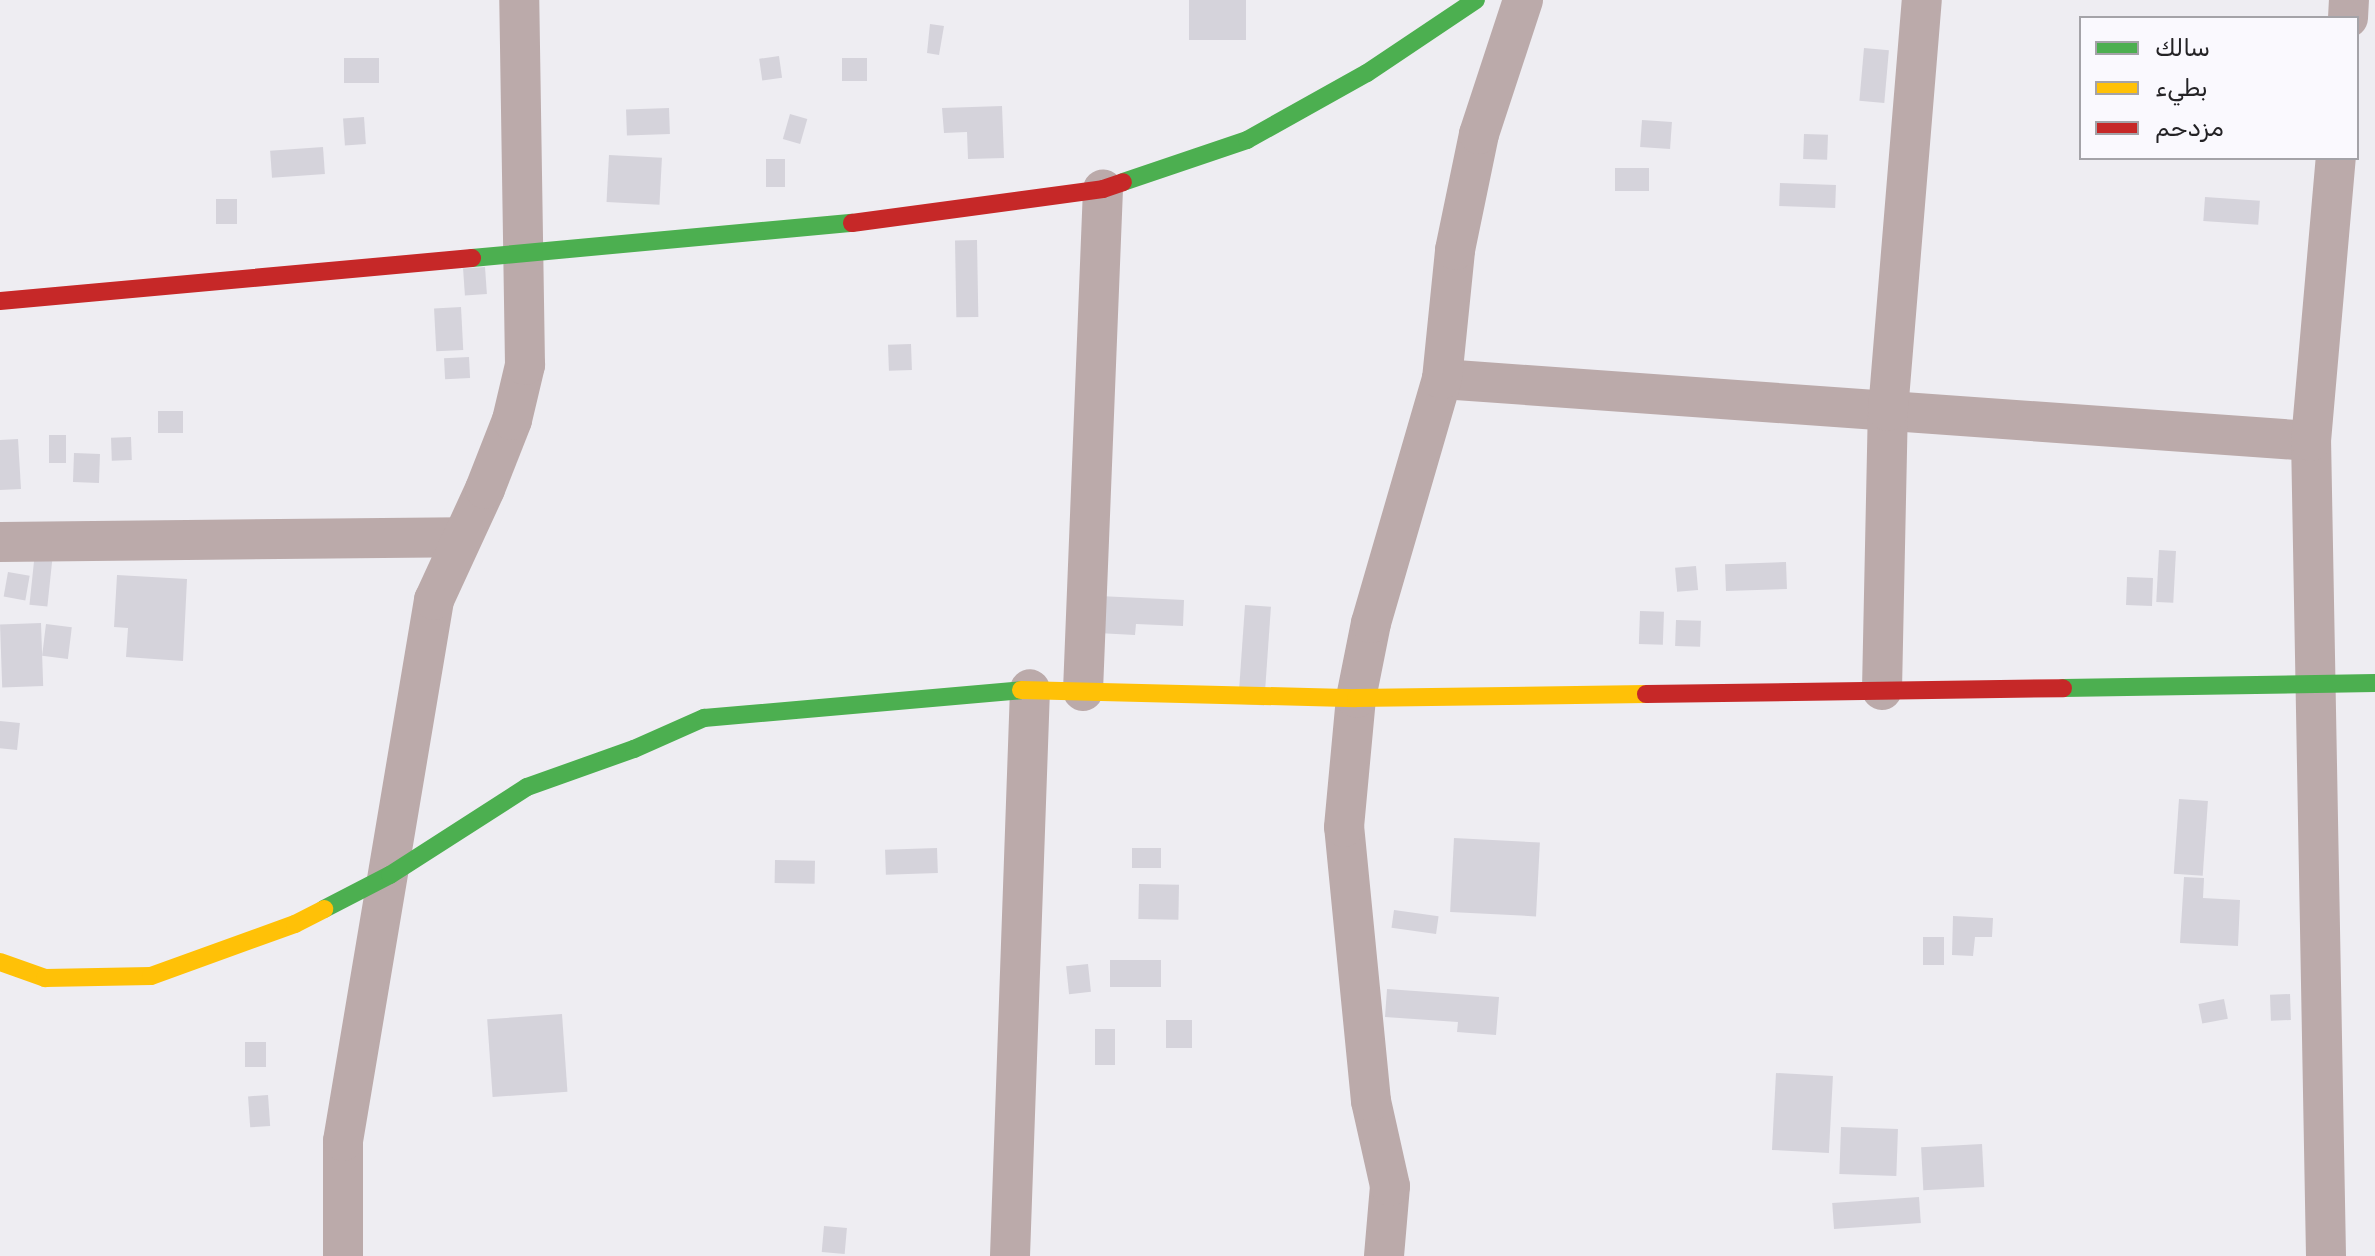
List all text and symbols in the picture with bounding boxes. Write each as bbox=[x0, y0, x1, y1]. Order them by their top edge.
legend bbox=[2079, 16, 2359, 160]
text: سالك bbox=[2155, 34, 2210, 62]
text: بطيء bbox=[2155, 74, 2208, 102]
text: مزدحم bbox=[2155, 114, 2224, 142]

